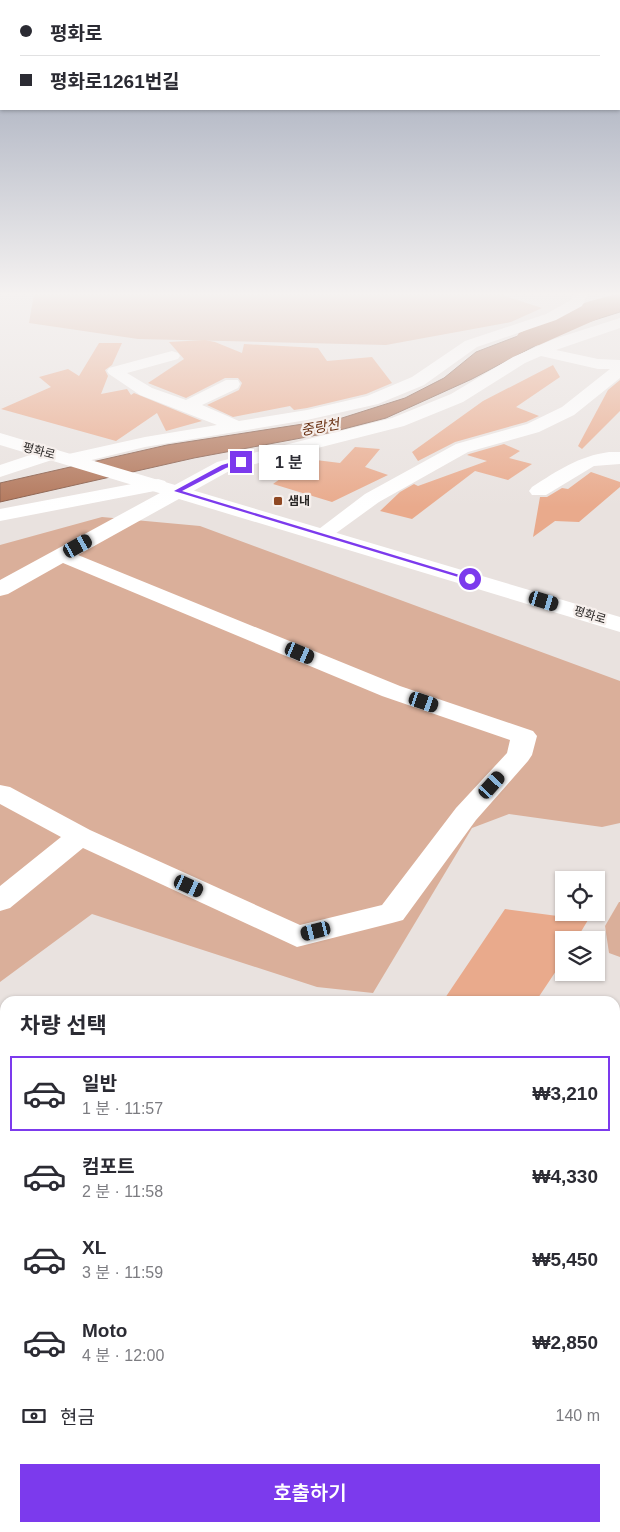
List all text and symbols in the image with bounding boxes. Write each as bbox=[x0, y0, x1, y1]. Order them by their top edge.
text: 평화로 bbox=[50, 23, 102, 44]
text: 평화로1261번길 bbox=[50, 71, 180, 92]
water label: 중랑천 bbox=[300, 416, 342, 438]
street label: 평화로 bbox=[21, 440, 57, 462]
callout: 1 분 bbox=[258, 444, 318, 480]
route end bbox=[230, 451, 252, 473]
text: 1 분 bbox=[275, 454, 303, 471]
place label: 샘내 bbox=[288, 494, 310, 508]
marker: 샘내 bbox=[272, 495, 284, 507]
car bbox=[61, 532, 94, 560]
route start bbox=[459, 568, 481, 590]
car bbox=[527, 589, 560, 613]
street label: 평화로 bbox=[572, 603, 608, 627]
car bbox=[283, 640, 316, 666]
car bbox=[407, 690, 440, 714]
car bbox=[476, 769, 507, 801]
map controls bbox=[555, 871, 605, 981]
button: locate bbox=[555, 871, 605, 921]
car bbox=[172, 873, 205, 899]
car bbox=[299, 920, 332, 942]
button: layers bbox=[555, 931, 605, 981]
text: 차량 선택 bbox=[20, 1013, 107, 1038]
icon: car bbox=[22, 1071, 67, 1116]
text: 일반 bbox=[82, 1073, 117, 1094]
text: ₩3,210 bbox=[533, 1083, 598, 1104]
text: 1 분 · 11:57 bbox=[82, 1100, 163, 1117]
icon: car bbox=[22, 1154, 67, 1199]
text: 컴포트 bbox=[82, 1156, 134, 1177]
text: ₩4,330 bbox=[533, 1166, 598, 1187]
text: 2 분 · 11:58 bbox=[82, 1183, 163, 1200]
icon: car bbox=[22, 1237, 67, 1282]
text: XL bbox=[82, 1237, 106, 1258]
text: ₩5,450 bbox=[533, 1249, 598, 1270]
text: 3 분 · 11:59 bbox=[82, 1264, 163, 1281]
icon: car bbox=[22, 1320, 67, 1365]
text: Moto bbox=[82, 1320, 127, 1341]
text: ₩2,850 bbox=[533, 1332, 598, 1353]
text: 4 분 · 12:00 bbox=[82, 1347, 164, 1364]
icon: cash bbox=[20, 1402, 48, 1430]
text: 현금 bbox=[60, 1407, 95, 1428]
text: 140 m bbox=[556, 1407, 600, 1424]
button: 호출하기 bbox=[20, 1464, 600, 1522]

